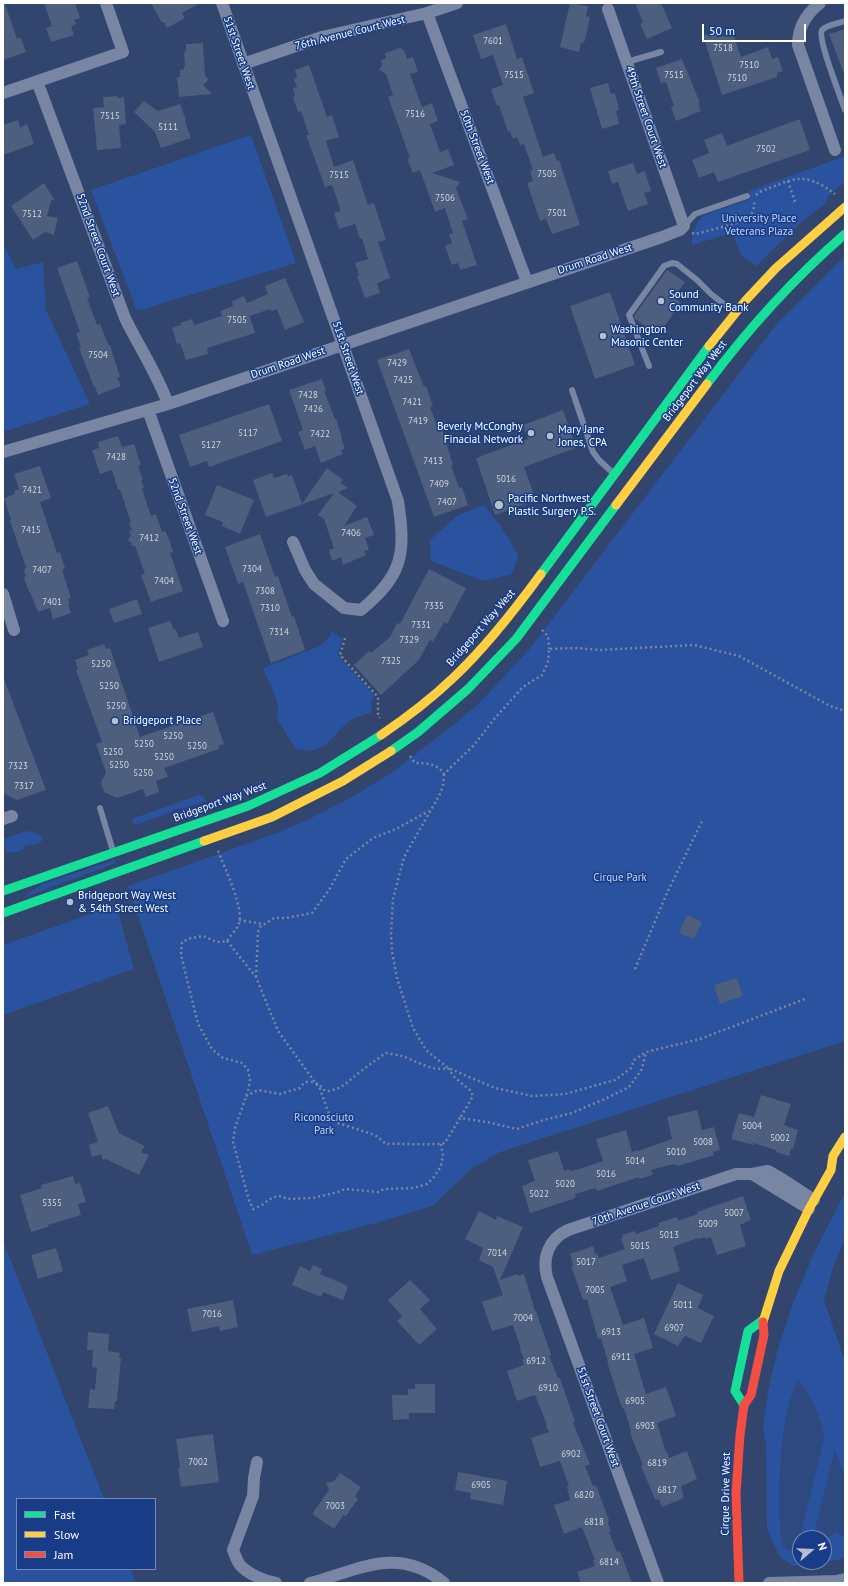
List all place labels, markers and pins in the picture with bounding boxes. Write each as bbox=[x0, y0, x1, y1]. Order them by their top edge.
place label: Sound Community Bank bbox=[669, 288, 749, 314]
marker: Sound Community Bank bbox=[656, 296, 666, 306]
place label: Washington Masonic Center bbox=[611, 323, 683, 349]
marker: Washington Masonic Center bbox=[598, 331, 608, 341]
place label: Beverly McConghy Finacial Network bbox=[437, 420, 523, 446]
place label: Mary Jane Jones, CPA bbox=[558, 423, 607, 449]
marker: Beverly McConghy Finacial Network bbox=[526, 428, 536, 438]
marker: Mary Jane Jones, CPA bbox=[545, 431, 555, 441]
place label: Pacific Northwest Plastic Surgery P.S. bbox=[508, 492, 596, 518]
marker: Pacific Northwest Plastic Surgery P.S. bbox=[493, 499, 505, 511]
place label: Bridgeport Place bbox=[123, 714, 201, 728]
marker: Bridgeport Place bbox=[110, 716, 120, 726]
place label: Bridgeport Way West & 54th Street West bbox=[78, 889, 176, 915]
marker: Bridgeport Way West & 54th Street West bbox=[65, 897, 75, 907]

